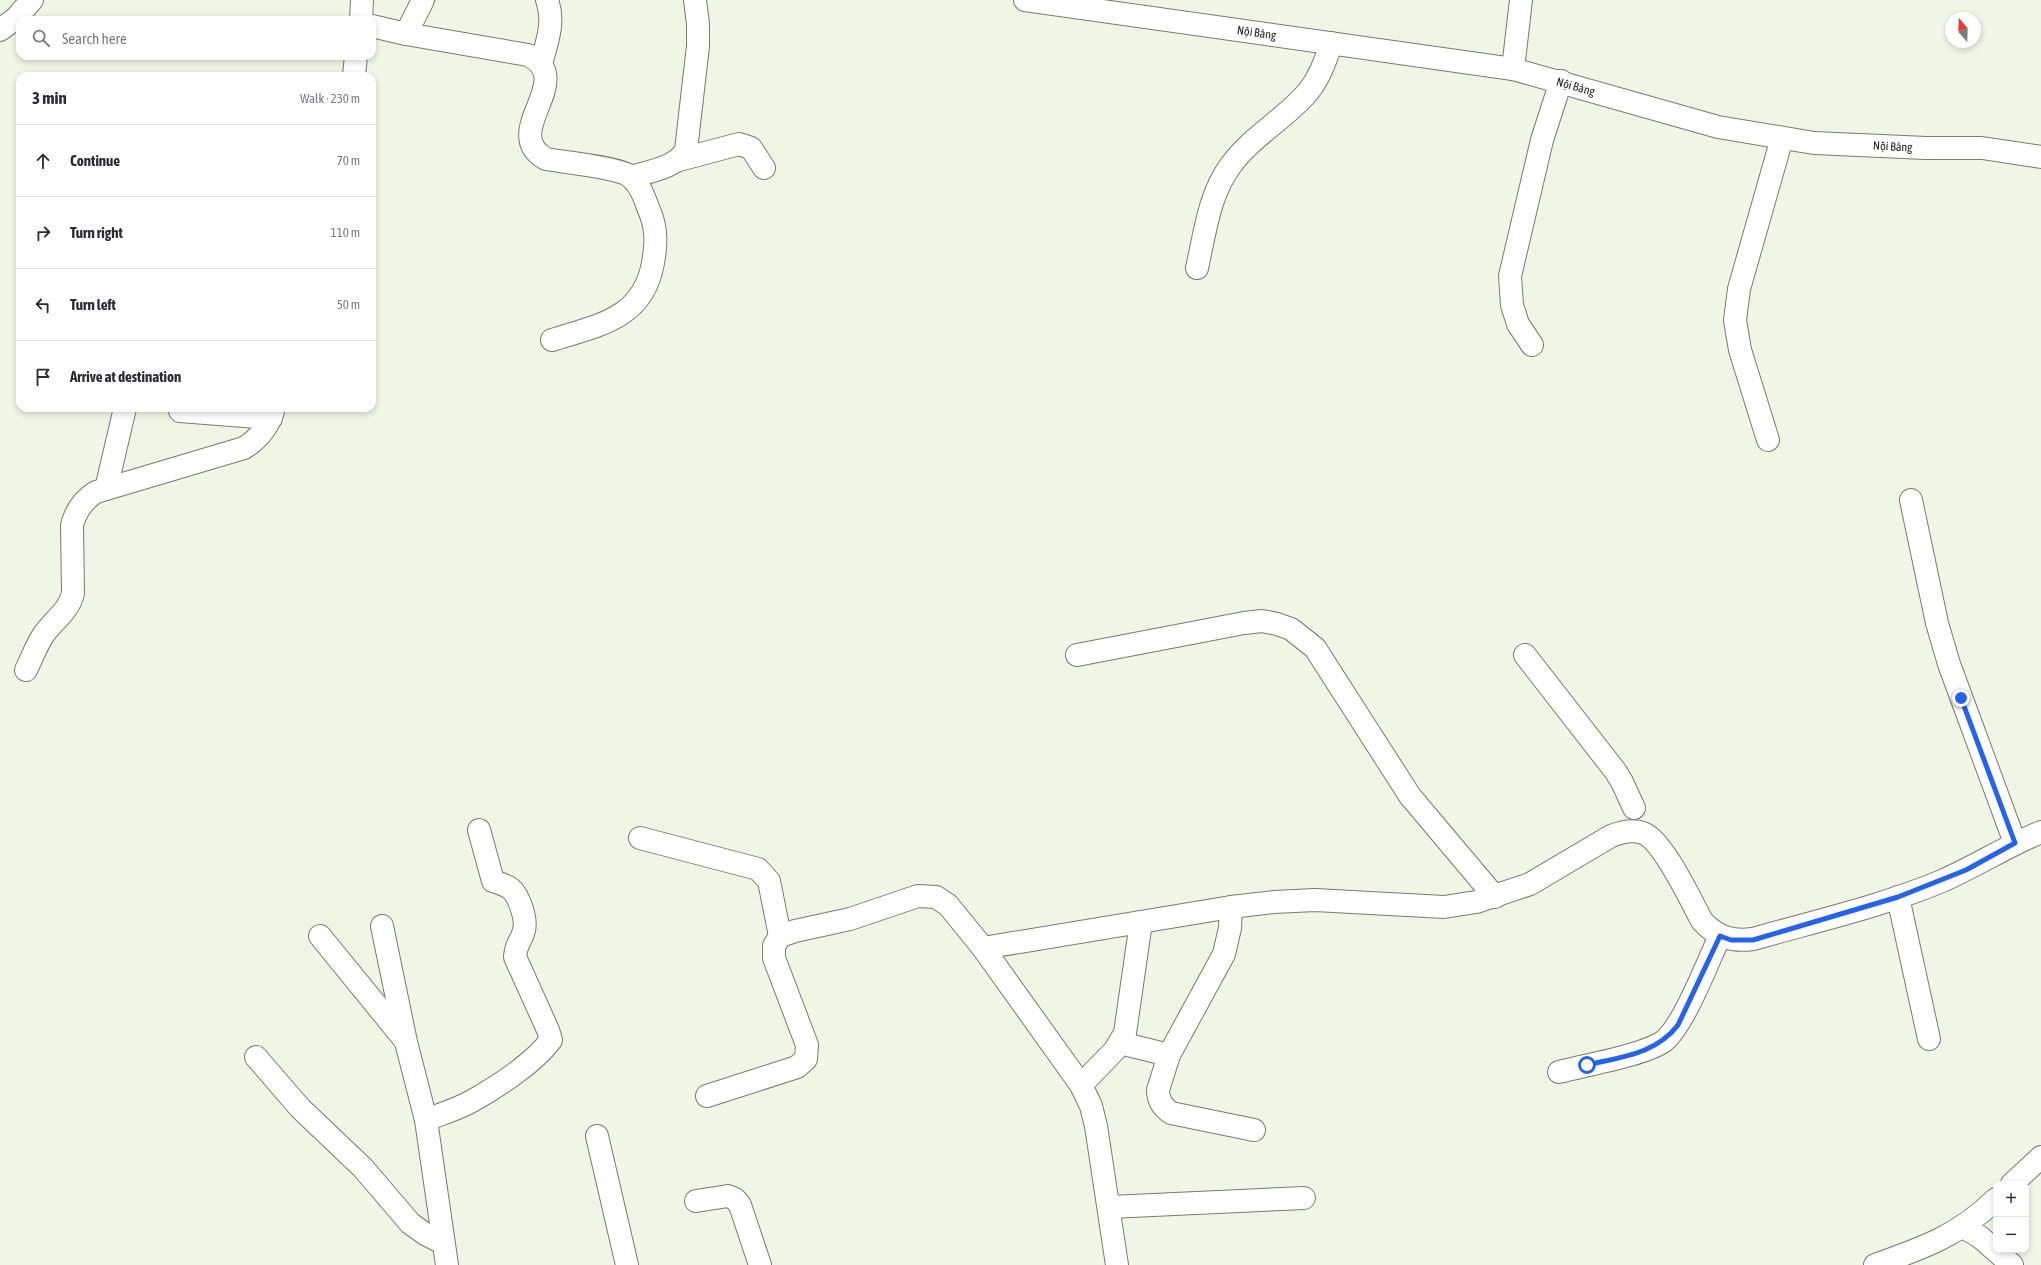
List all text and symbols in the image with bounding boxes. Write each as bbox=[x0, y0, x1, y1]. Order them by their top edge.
north arrow bbox=[1945, 12, 1981, 48]
search box bbox=[16, 16, 376, 60]
street label: Nội Bàng bbox=[1236, 23, 1278, 43]
icon: search bbox=[30, 27, 52, 49]
text: Search here bbox=[62, 30, 127, 47]
street label: Nội Bàng bbox=[1555, 75, 1597, 99]
text: 3 min bbox=[32, 88, 67, 108]
text: Walk · 230 m bbox=[300, 91, 360, 106]
street label: Nội Bàng bbox=[1873, 139, 1914, 154]
icon: ahead bbox=[32, 150, 54, 172]
text: Continue bbox=[70, 152, 120, 169]
text: 70 m bbox=[337, 153, 360, 168]
icon: right bbox=[32, 222, 54, 244]
text: Turn right bbox=[70, 224, 123, 241]
text: 110 m bbox=[331, 225, 360, 240]
icon: left bbox=[32, 294, 54, 316]
text: Turn left bbox=[70, 296, 116, 313]
text: 50 m bbox=[337, 297, 360, 312]
icon: arrive bbox=[32, 366, 54, 388]
text: Arrive at destination bbox=[70, 368, 181, 385]
route end bbox=[1952, 689, 1970, 707]
route start bbox=[1578, 1056, 1596, 1074]
map controls bbox=[1993, 1181, 2029, 1253]
button: + bbox=[1993, 1181, 2029, 1217]
button: − bbox=[1993, 1217, 2029, 1253]

